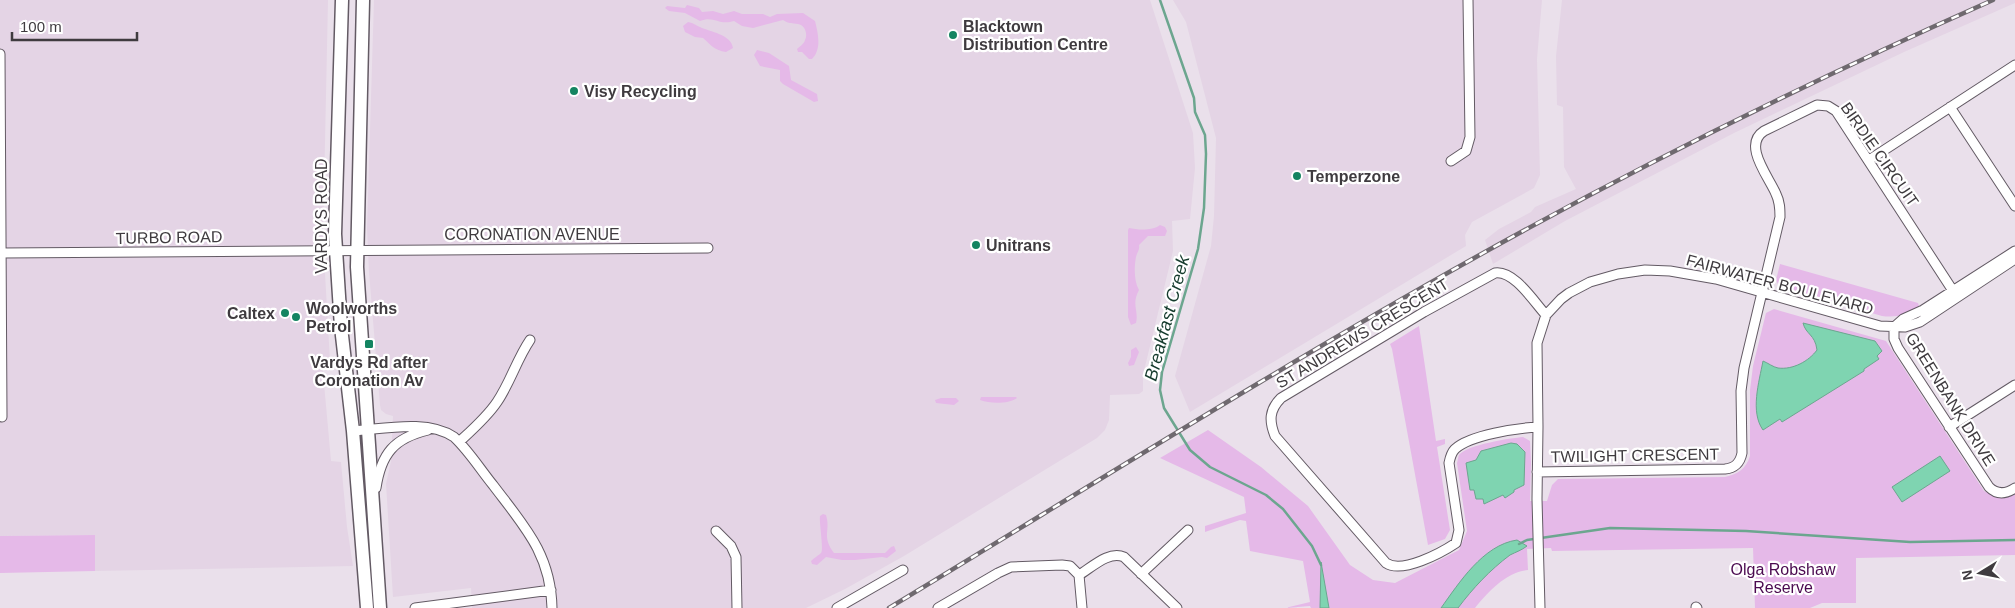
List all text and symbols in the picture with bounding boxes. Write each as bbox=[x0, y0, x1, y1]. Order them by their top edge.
scale bar bbox=[12, 10, 138, 42]
text: 100 m bbox=[20, 18, 62, 35]
place label: Blacktown Distribution Centre bbox=[963, 18, 1108, 53]
marker: Blacktown Distribution Centre bbox=[947, 29, 959, 41]
place label: Visy Recycling bbox=[584, 83, 697, 100]
marker: Visy Recycling bbox=[568, 85, 580, 97]
street label: BIRDIE CIRCUIT bbox=[1837, 99, 1922, 210]
street label: VARDYS ROAD bbox=[313, 158, 330, 274]
place label: Temperzone bbox=[1307, 168, 1400, 185]
marker: Temperzone bbox=[1291, 170, 1303, 182]
street label: CORONATION AVENUE bbox=[444, 226, 620, 243]
street label: TURBO ROAD bbox=[116, 228, 222, 247]
place label: Unitrans bbox=[986, 237, 1051, 254]
marker: Unitrans bbox=[970, 239, 982, 251]
street label: FAIRWATER BOULEVARD bbox=[1684, 251, 1875, 318]
water label: Breakfast Creek bbox=[1141, 252, 1194, 383]
street label: ST ANDREWS CRESCENT bbox=[1273, 275, 1452, 392]
place label: Woolworths Petrol bbox=[306, 300, 397, 335]
place label: Caltex bbox=[227, 305, 275, 322]
marker: Caltex bbox=[279, 307, 291, 319]
marker: Woolworths Petrol bbox=[290, 311, 302, 323]
street label: GREENBANK DRIVE bbox=[1903, 330, 1999, 469]
marker: Vardys Rd after Coronation Av bbox=[363, 338, 375, 350]
place label: Vardys Rd after Coronation Av bbox=[310, 354, 428, 389]
street label: TWILIGHT CRESCENT bbox=[1551, 446, 1720, 465]
north arrow bbox=[1955, 548, 2005, 598]
park label: Olga Robshaw Reserve bbox=[1731, 561, 1836, 596]
text: N bbox=[1958, 569, 1976, 582]

